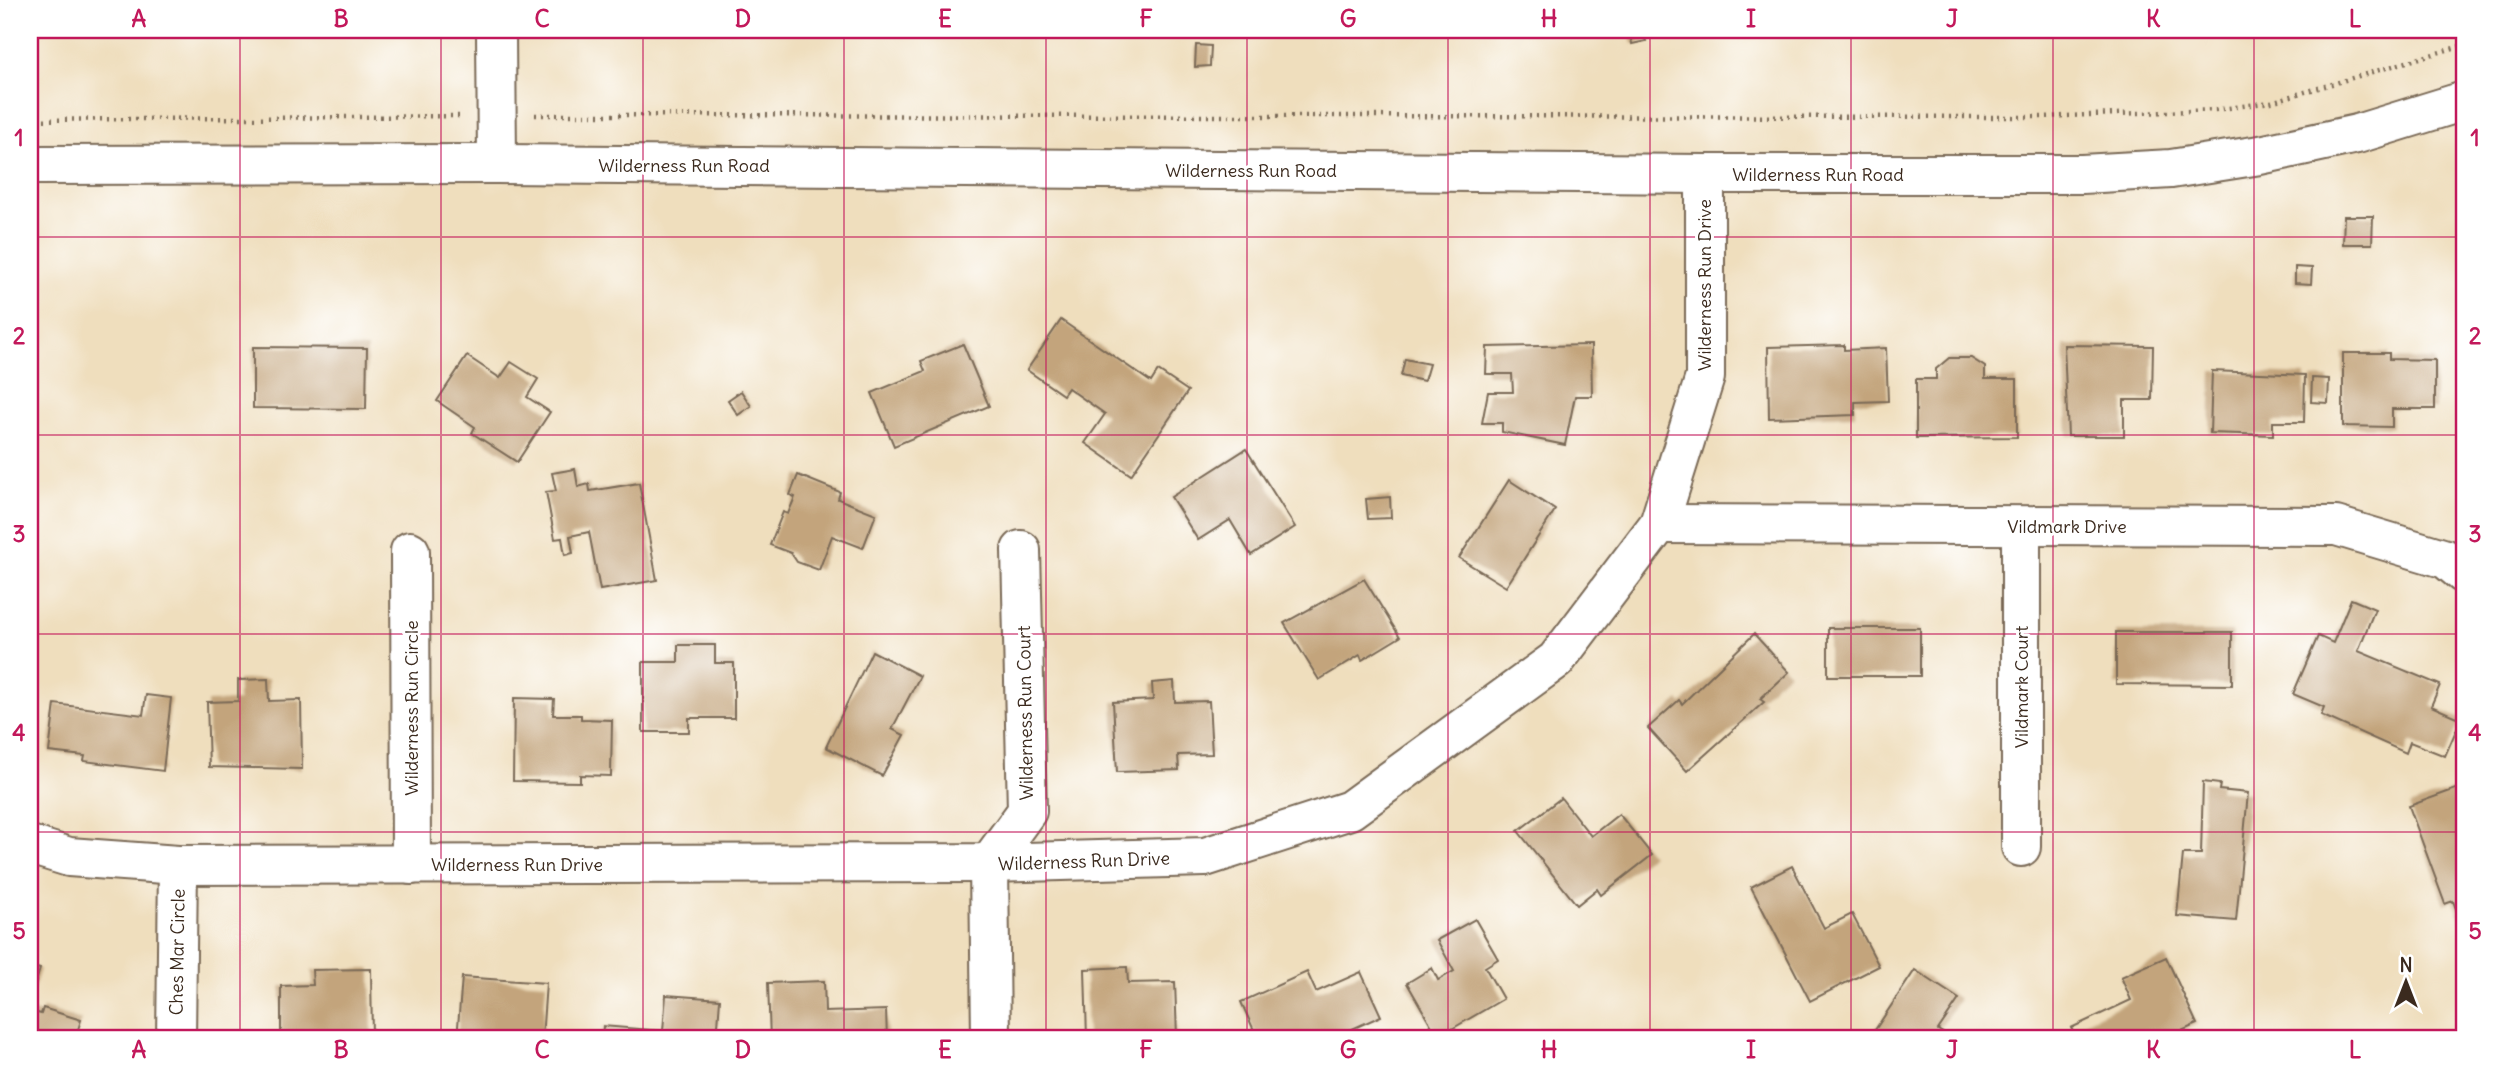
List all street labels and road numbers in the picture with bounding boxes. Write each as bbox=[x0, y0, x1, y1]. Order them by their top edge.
street label: Wilderness Run Road bbox=[598, 154, 770, 177]
street label: Wilderness Run Road bbox=[1165, 159, 1337, 182]
street label: Wilderness Run Road bbox=[1732, 163, 1904, 186]
street label: Wilderness Run Drive bbox=[1693, 199, 1716, 371]
street label: Vildmark Drive bbox=[2007, 515, 2127, 538]
street label: Wilderness Run Circle bbox=[400, 620, 423, 796]
street label: Wilderness Run Court bbox=[1012, 625, 1038, 801]
street label: Vildmark Court bbox=[2010, 626, 2033, 748]
street label: Wilderness Run Drive bbox=[998, 847, 1170, 875]
street label: Wilderness Run Drive bbox=[431, 853, 603, 876]
street label: Ches Mar Circle bbox=[164, 888, 190, 1016]

